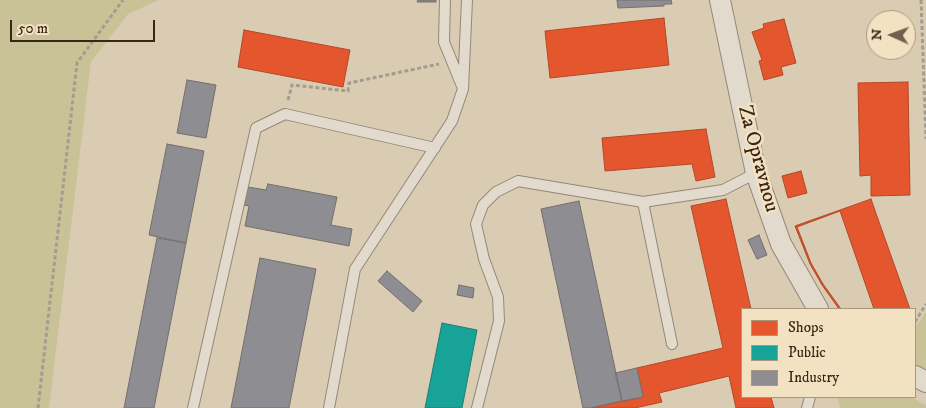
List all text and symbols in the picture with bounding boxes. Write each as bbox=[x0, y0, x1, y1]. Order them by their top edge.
scale bar bbox=[12, 10, 158, 42]
north arrow bbox=[866, 10, 916, 60]
text: 50 m bbox=[18, 19, 48, 38]
text: N bbox=[868, 28, 886, 41]
street label: Za Opravnou bbox=[731, 103, 783, 215]
legend bbox=[741, 308, 916, 398]
text: Shops bbox=[788, 318, 824, 337]
text: Public bbox=[788, 343, 826, 362]
text: Industry bbox=[788, 368, 839, 387]

